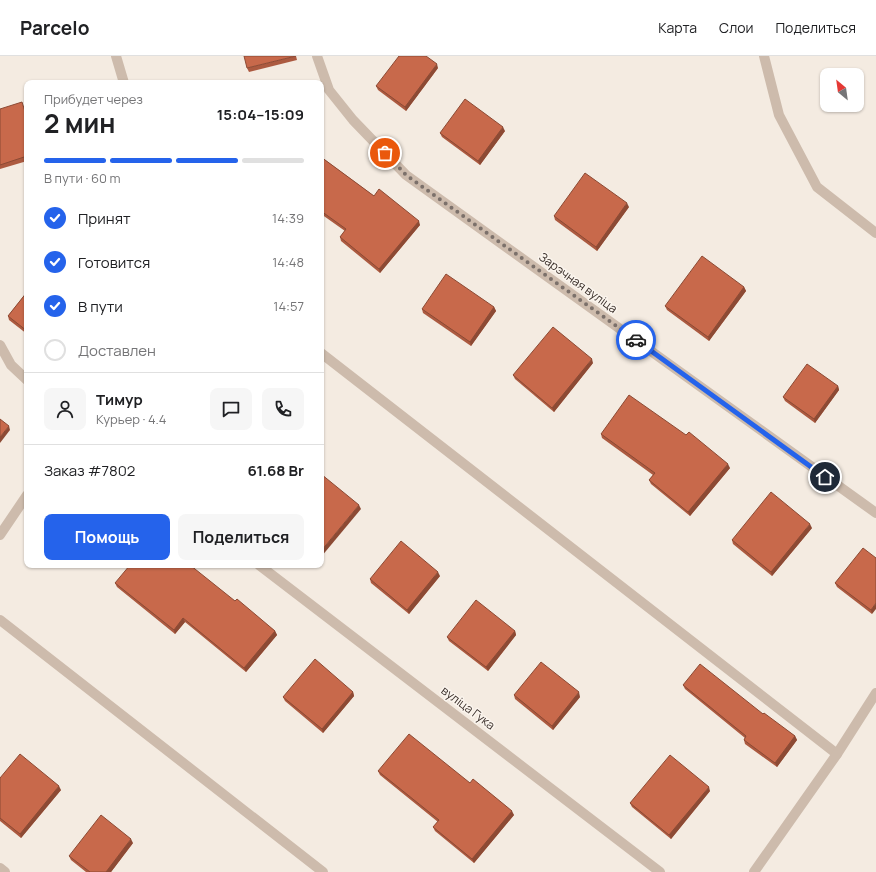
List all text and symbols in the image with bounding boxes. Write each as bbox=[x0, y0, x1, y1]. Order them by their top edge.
text: Parcelo bbox=[20, 15, 89, 41]
text: Карта bbox=[658, 18, 697, 37]
text: Слои bbox=[719, 18, 753, 37]
text: Поделиться bbox=[775, 18, 856, 37]
north arrow bbox=[820, 68, 864, 112]
map controls bbox=[820, 68, 864, 112]
text: Прибудет через bbox=[44, 90, 143, 108]
text: 15:04–15:09 bbox=[217, 104, 304, 125]
text: 2 мин bbox=[44, 105, 116, 141]
pin bbox=[368, 136, 402, 170]
icon: bag bbox=[374, 142, 396, 164]
text: В пути · 60 m bbox=[44, 169, 121, 187]
icon: check bbox=[44, 207, 66, 229]
text: Принят bbox=[78, 208, 131, 229]
text: 14:39 bbox=[272, 209, 304, 227]
street label: Зарэчная вуліца bbox=[536, 248, 621, 317]
icon: check bbox=[44, 251, 66, 273]
text: Готовится bbox=[78, 252, 150, 273]
text: 14:48 bbox=[272, 253, 304, 271]
icon: check bbox=[44, 295, 66, 317]
text: В пути bbox=[78, 296, 123, 317]
text: 14:57 bbox=[273, 297, 304, 315]
courier bbox=[616, 320, 656, 360]
icon: car bbox=[625, 329, 647, 351]
text: Доставлен bbox=[78, 340, 156, 361]
button: person bbox=[44, 388, 86, 430]
button: chat bbox=[210, 388, 252, 430]
button: phone bbox=[262, 388, 304, 430]
text: Тимур bbox=[96, 389, 143, 410]
text: Курьер · 4.4 bbox=[96, 410, 166, 428]
text: Заказ #7802 bbox=[44, 460, 135, 481]
text: 61.68 Br bbox=[247, 460, 304, 481]
pin bbox=[808, 460, 842, 494]
icon: home bbox=[814, 466, 836, 488]
button: Помощь bbox=[44, 514, 170, 560]
button: Поделиться bbox=[178, 514, 304, 560]
street label: вуліца Гука bbox=[438, 682, 499, 733]

